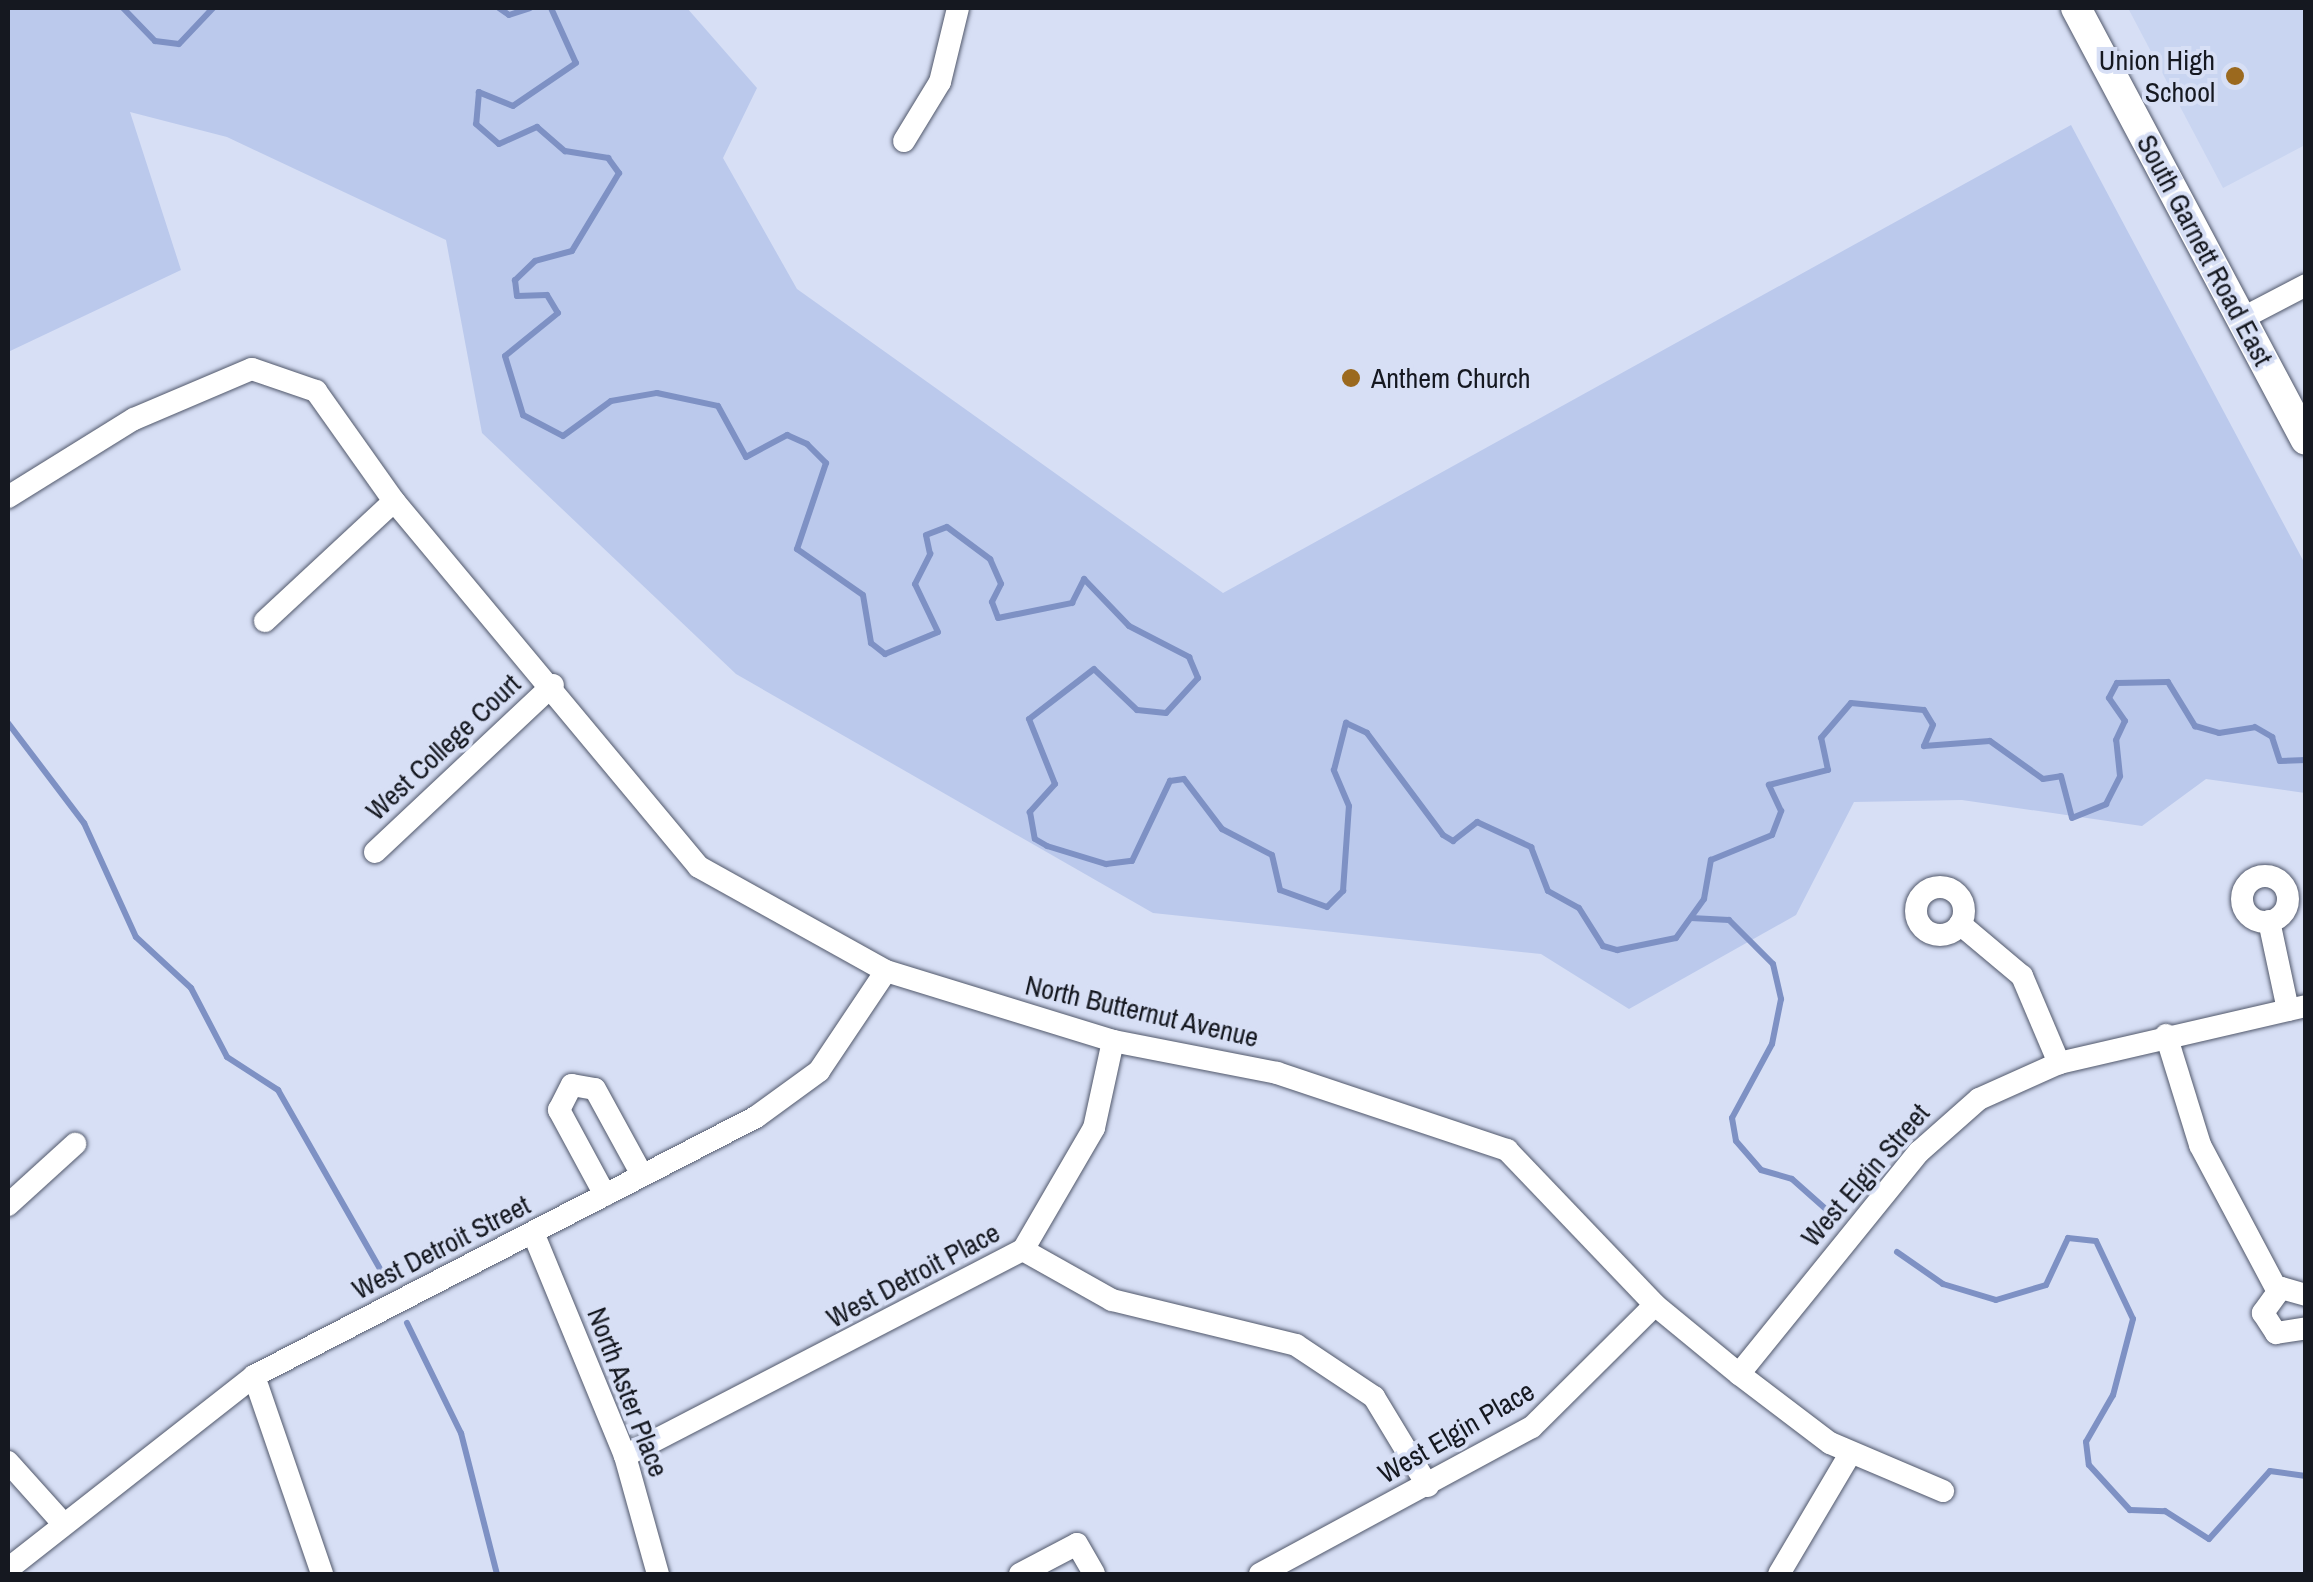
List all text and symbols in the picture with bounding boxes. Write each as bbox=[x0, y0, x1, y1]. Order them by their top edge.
place label: Union High School bbox=[2099, 43, 2215, 109]
marker: Union High School bbox=[2224, 65, 2246, 87]
street label: South Garnett Road East bbox=[2130, 129, 2280, 371]
place label: Anthem Church bbox=[1371, 361, 1531, 395]
marker: Anthem Church bbox=[1340, 367, 1362, 389]
street label: West College Court bbox=[359, 667, 527, 827]
street label: North Butternut Avenue bbox=[1022, 968, 1262, 1054]
street label: West Elgin Street bbox=[1794, 1097, 1936, 1253]
street label: West Detroit Street bbox=[347, 1188, 535, 1306]
street label: West Detroit Place bbox=[821, 1215, 1005, 1335]
street label: North Aster Place bbox=[580, 1302, 676, 1482]
street label: West Elgin Place bbox=[1372, 1374, 1540, 1490]

